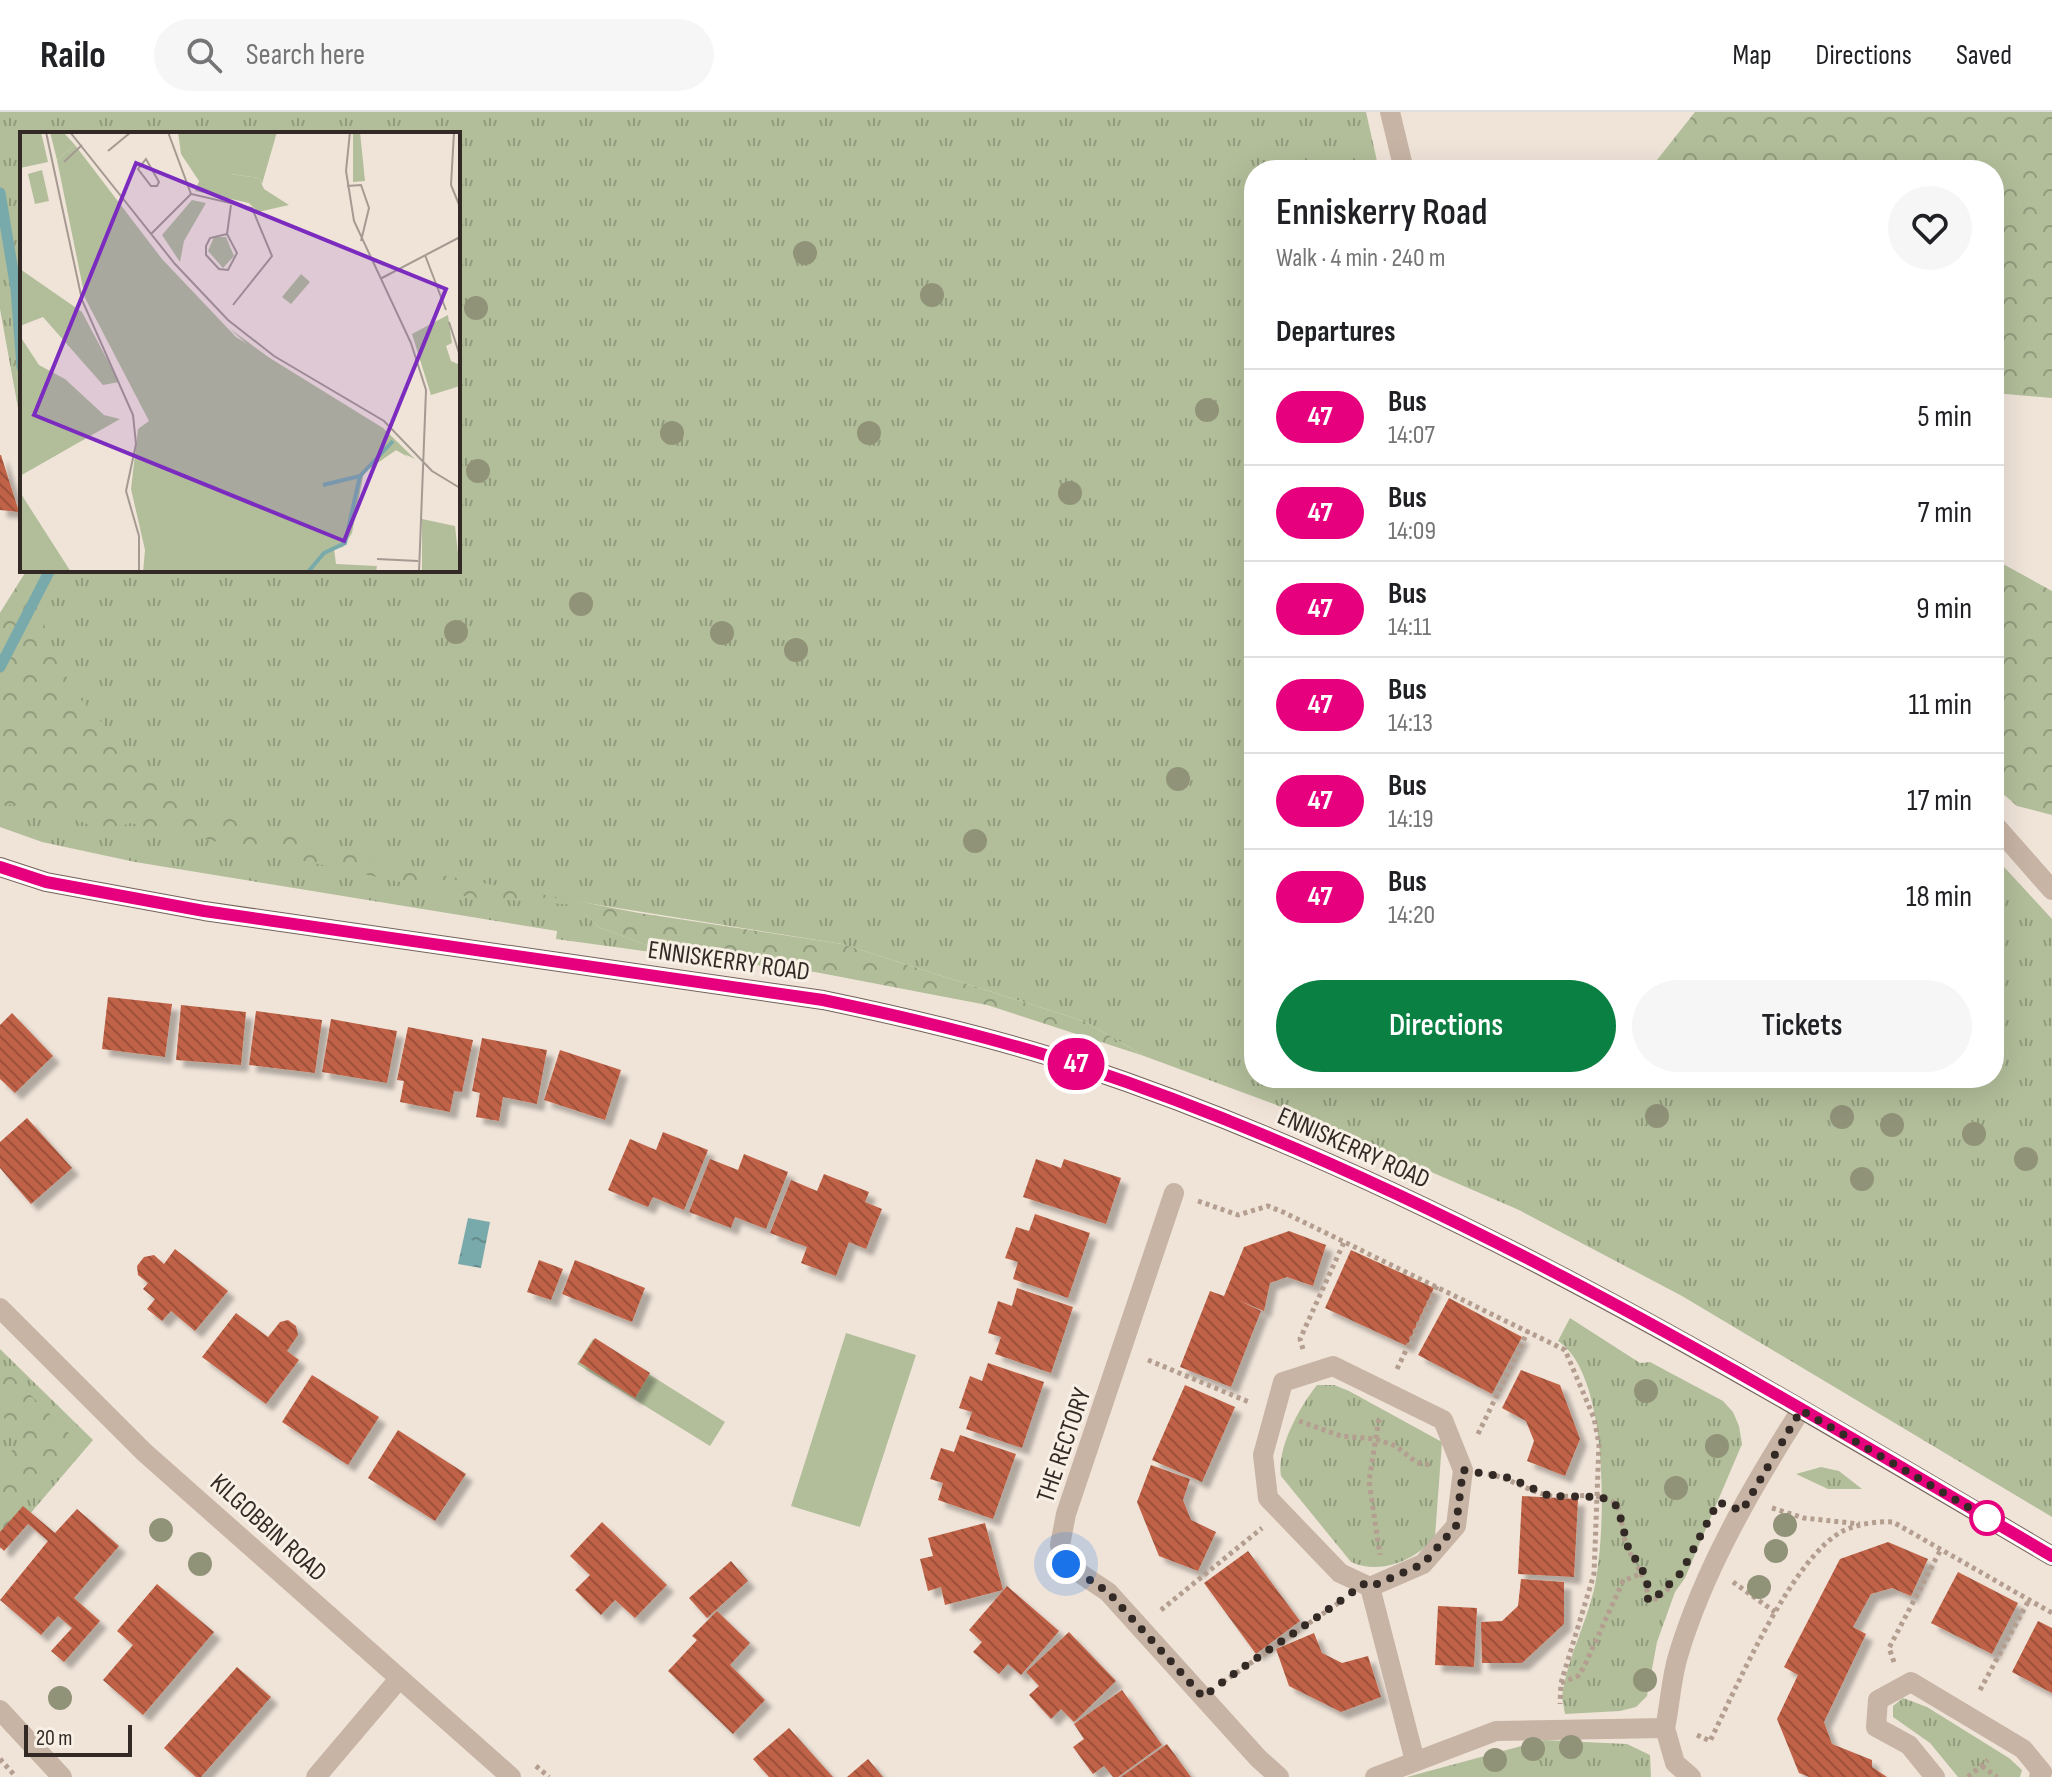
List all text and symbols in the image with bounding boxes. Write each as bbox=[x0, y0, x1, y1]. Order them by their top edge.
search box bbox=[154, 19, 714, 91]
text: Railo bbox=[40, 33, 106, 78]
icon: search bbox=[182, 33, 226, 77]
text: Search here bbox=[246, 37, 365, 73]
text: Map bbox=[1733, 39, 1772, 72]
text: Directions bbox=[1816, 39, 1912, 72]
text: Saved bbox=[1956, 39, 2012, 72]
inset map bbox=[20, 132, 460, 572]
button: heart bbox=[1888, 186, 1972, 270]
text: Enniskerry Road bbox=[1276, 190, 1487, 235]
text: Walk · 4 min · 240 m bbox=[1276, 243, 1445, 274]
text: Departures bbox=[1276, 314, 1396, 350]
text: Bus bbox=[1388, 384, 1427, 420]
text: 5 min bbox=[1918, 399, 1972, 435]
text: 47 bbox=[1308, 400, 1332, 433]
text: 14:07 bbox=[1388, 420, 1435, 451]
text: Bus bbox=[1388, 480, 1427, 516]
text: 7 min bbox=[1918, 495, 1972, 531]
text: 47 bbox=[1308, 496, 1332, 529]
text: 14:09 bbox=[1388, 516, 1436, 547]
text: Bus bbox=[1388, 576, 1427, 612]
text: 9 min bbox=[1916, 591, 1972, 627]
text: 47 bbox=[1308, 592, 1332, 625]
text: 14:11 bbox=[1388, 612, 1431, 643]
text: Bus bbox=[1388, 672, 1427, 708]
text: 11 min bbox=[1909, 687, 1972, 723]
text: 47 bbox=[1308, 688, 1332, 721]
text: 14:13 bbox=[1388, 708, 1433, 739]
text: Bus bbox=[1388, 768, 1427, 804]
text: 17 min bbox=[1907, 783, 1972, 819]
text: 47 bbox=[1308, 784, 1332, 817]
text: 14:19 bbox=[1388, 804, 1434, 835]
text: Bus bbox=[1388, 864, 1427, 900]
text: 18 min bbox=[1906, 879, 1972, 915]
text: 47 bbox=[1308, 880, 1332, 913]
text: 14:20 bbox=[1388, 900, 1435, 931]
street label: ENNISKERRY ROAD bbox=[646, 935, 812, 988]
button: Directions bbox=[1276, 980, 1616, 1072]
button: Tickets bbox=[1632, 980, 1972, 1072]
line badge: 47 bbox=[1040, 1038, 1112, 1090]
text: 47 bbox=[1064, 1047, 1088, 1080]
street label: ENNISKERRY ROAD bbox=[1273, 1101, 1434, 1196]
street label: THE RECTORY bbox=[1030, 1384, 1098, 1507]
street label: KILGOBBIN ROAD bbox=[203, 1468, 333, 1589]
unlabelled marker bbox=[1970, 1501, 2004, 1535]
your location bbox=[1046, 1544, 1086, 1584]
scale bar bbox=[24, 1721, 132, 1757]
text: 20 m bbox=[36, 1725, 73, 1752]

